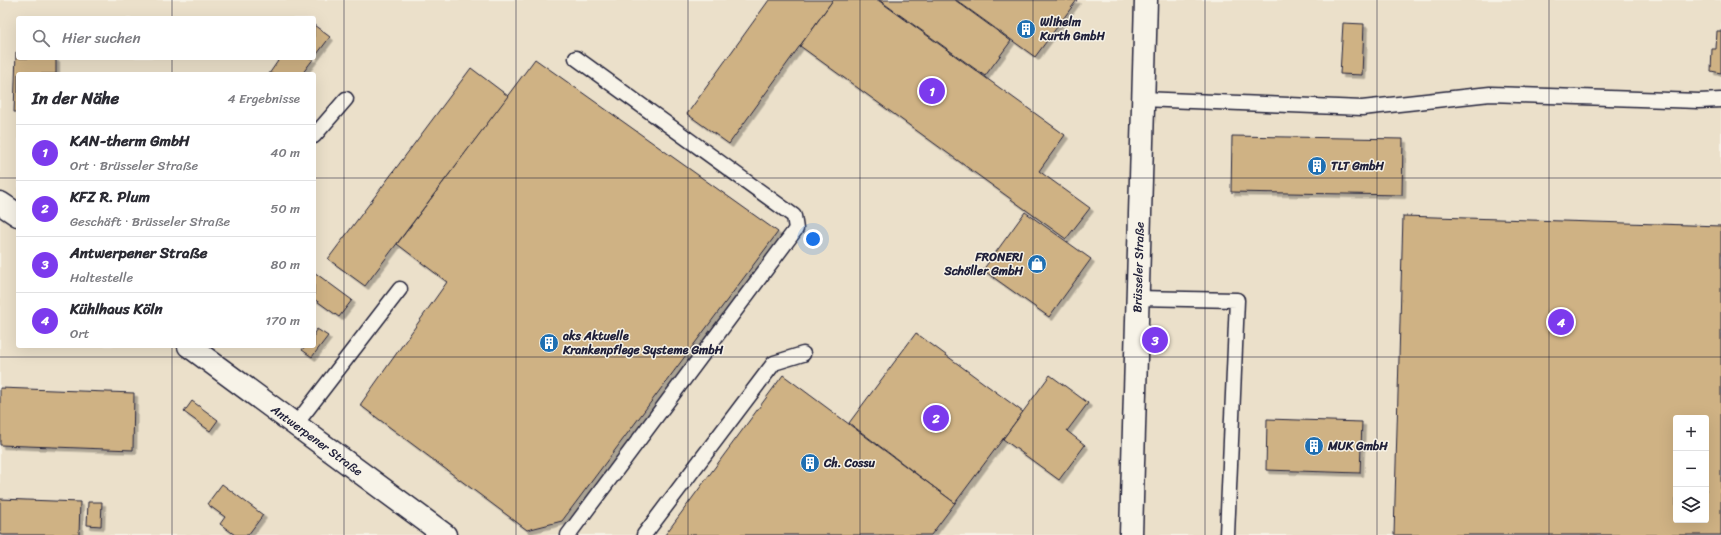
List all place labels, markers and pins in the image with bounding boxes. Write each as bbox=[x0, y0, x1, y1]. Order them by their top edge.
place label: Wlihelm Kurth GmbH bbox=[1039, 11, 1105, 47]
building icon: Wlihelm Kurth GmbH bbox=[1015, 18, 1037, 40]
pin: 1 bbox=[919, 76, 945, 106]
building icon: TLT GmbH bbox=[1306, 155, 1328, 177]
place label: TLT GmbH bbox=[1331, 155, 1384, 177]
place label: FRONERI Schöller GmbH bbox=[943, 246, 1024, 282]
shop icon: FRONERI Schöller GmbH bbox=[1026, 253, 1048, 275]
pin: 4 bbox=[1548, 307, 1574, 337]
place label: aks Aktuelle Krankenpflege Systeme GmbH bbox=[562, 325, 724, 361]
pin: 3 bbox=[1142, 325, 1168, 355]
building icon: aks Aktuelle Krankenpflege Systeme GmbH bbox=[538, 332, 560, 354]
pin: 2 bbox=[923, 403, 949, 433]
building icon: MUK GmbH bbox=[1303, 435, 1325, 457]
place label: MUK GmbH bbox=[1327, 435, 1388, 457]
building icon: Ch. Cossu bbox=[799, 452, 821, 474]
place label: Ch. Cossu bbox=[823, 452, 876, 474]

